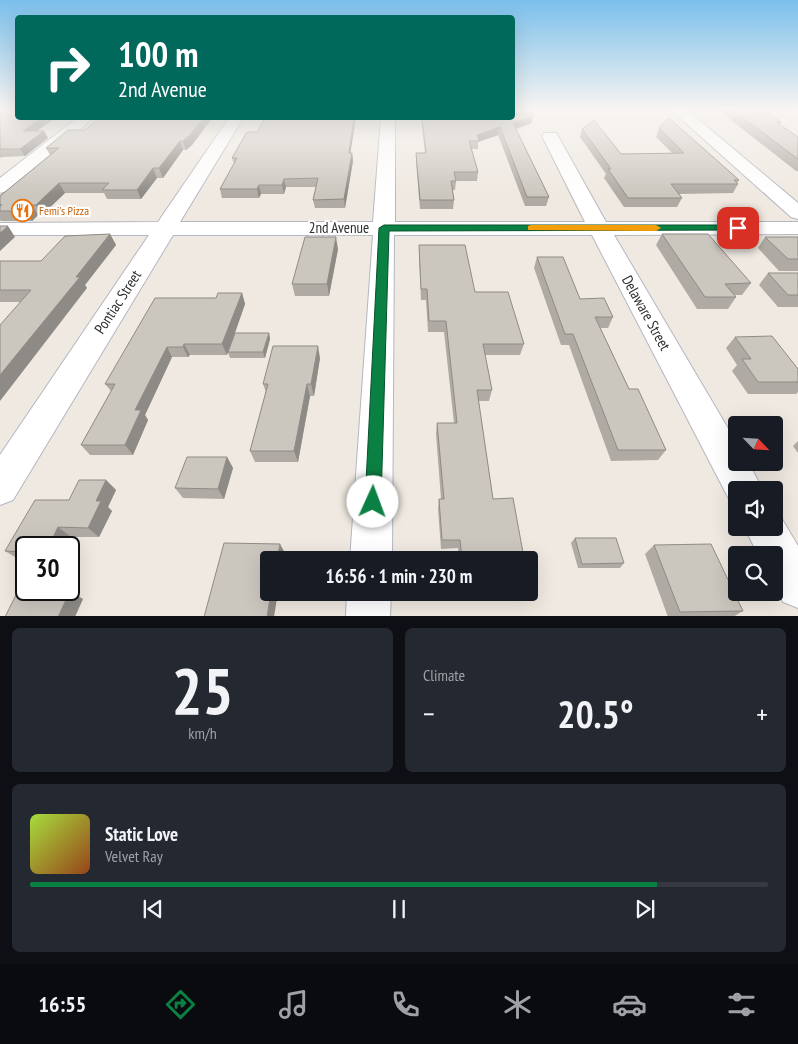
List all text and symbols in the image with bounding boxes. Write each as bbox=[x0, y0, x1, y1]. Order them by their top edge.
text: 100 m bbox=[118, 31, 199, 77]
icon: right bbox=[35, 35, 100, 100]
text: 2nd Avenue bbox=[118, 75, 207, 103]
restaurant icon: Femi's Pizza bbox=[11, 199, 35, 223]
place label: Femi's Pizza bbox=[39, 203, 89, 218]
pin bbox=[717, 207, 759, 249]
icon: arrive bbox=[724, 214, 752, 242]
street label: 2nd Avenue bbox=[309, 218, 369, 237]
street label: Pontiac Street bbox=[90, 266, 145, 337]
street label: Delaware Street bbox=[618, 272, 675, 354]
north arrow bbox=[728, 416, 782, 471]
map controls bbox=[728, 416, 783, 601]
position arrow bbox=[346, 475, 398, 527]
button: sound bbox=[728, 481, 783, 536]
speed limit sign: 30 bbox=[15, 536, 80, 601]
button: search bbox=[728, 546, 783, 601]
text: 16:56 · 1 min · 230 m bbox=[326, 564, 472, 588]
text: 25 bbox=[171, 648, 234, 732]
text: Climate bbox=[423, 665, 465, 685]
text: 20.5° bbox=[557, 689, 634, 738]
text: − bbox=[423, 695, 435, 732]
text: + bbox=[756, 695, 768, 732]
text: km/h bbox=[188, 723, 217, 743]
text: Static Love bbox=[105, 822, 178, 846]
text: Velvet Ray bbox=[105, 846, 163, 866]
icon: previous bbox=[139, 895, 167, 923]
icon: pause bbox=[385, 895, 413, 923]
icon: next bbox=[631, 895, 659, 923]
icon: directions bbox=[163, 987, 198, 1022]
icon: music bbox=[276, 987, 311, 1022]
icon: phone bbox=[388, 987, 423, 1022]
icon: climate bbox=[500, 987, 535, 1022]
icon: car bbox=[612, 987, 647, 1022]
icon: filters bbox=[724, 987, 759, 1022]
text: 16:55 bbox=[39, 990, 86, 1018]

